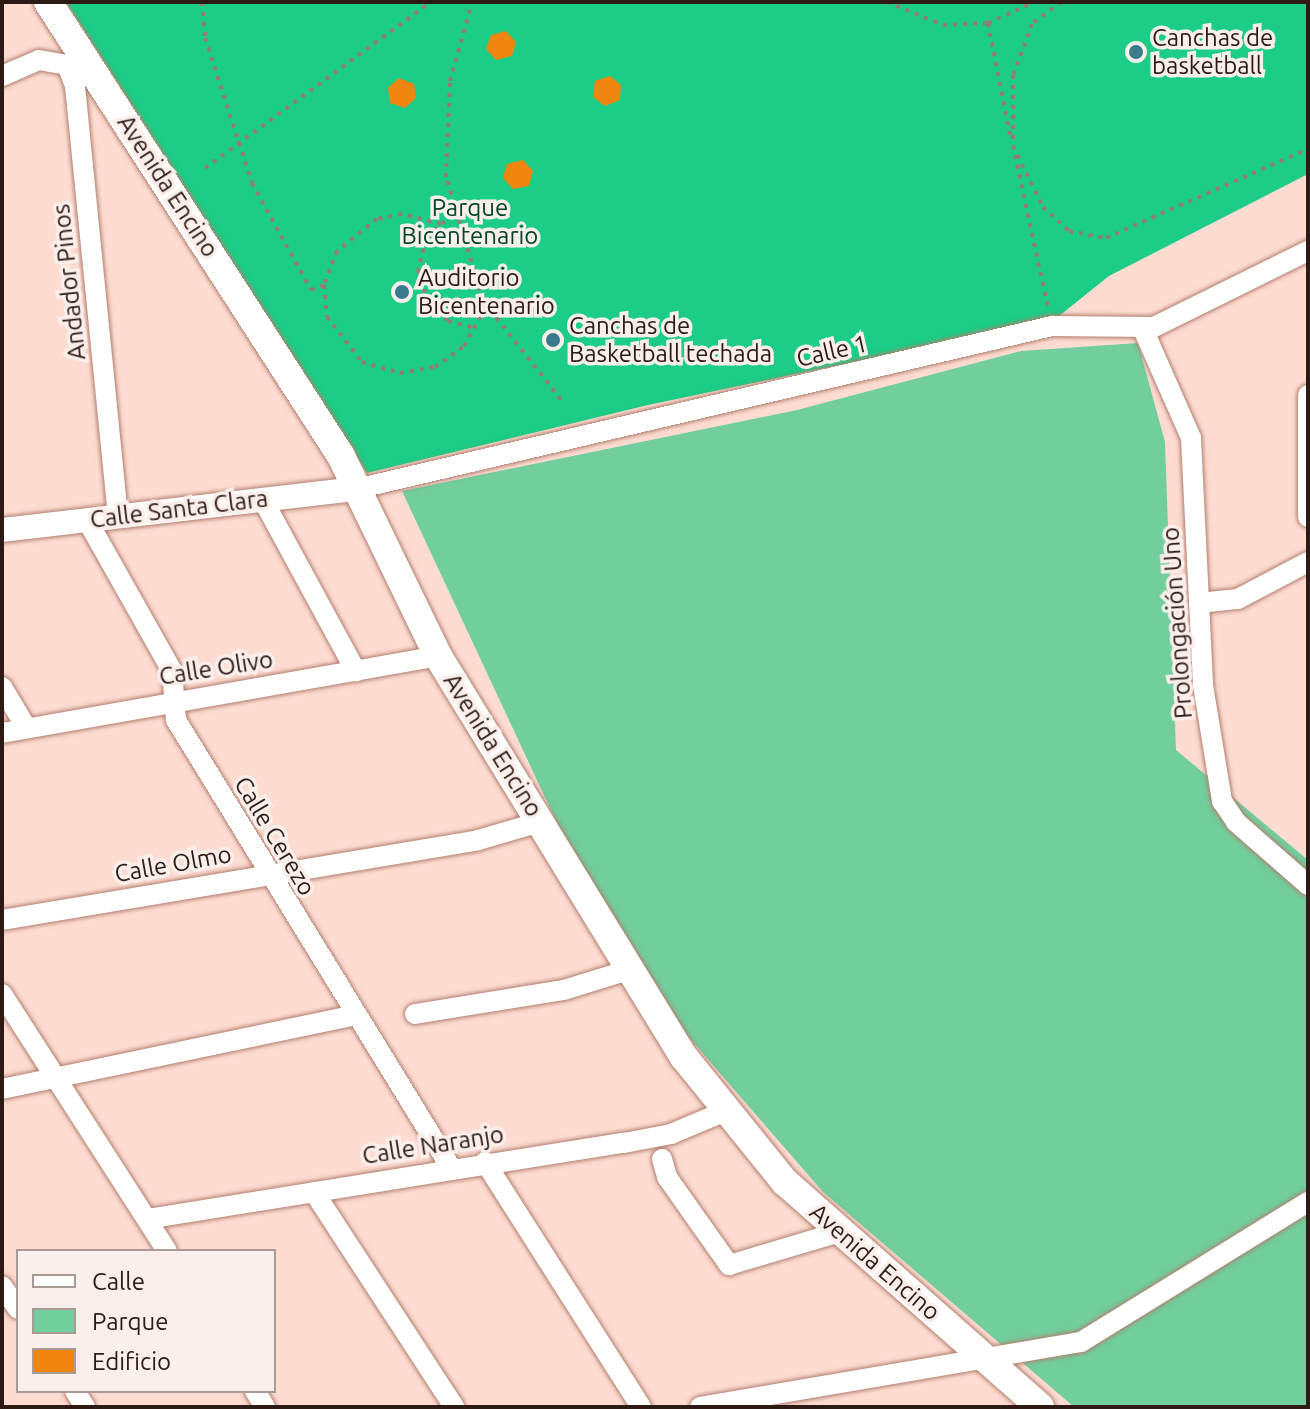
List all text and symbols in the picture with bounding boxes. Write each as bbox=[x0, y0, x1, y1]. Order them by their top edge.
place label: Canchas de basketball bbox=[1152, 24, 1273, 80]
marker: Canchas de basketball bbox=[1127, 43, 1145, 61]
street label: Avenida Encino bbox=[111, 110, 225, 262]
park label: Parque Bicentenario bbox=[402, 194, 538, 250]
street label: Andador Pinos bbox=[46, 203, 92, 361]
place label: Auditorio Bicentenario bbox=[418, 264, 555, 320]
marker: Auditorio Bicentenario bbox=[393, 283, 411, 301]
place label: Canchas de Basketball techada bbox=[569, 312, 772, 368]
street label: Calle 1 bbox=[794, 329, 870, 373]
marker: Canchas de Basketball techada bbox=[544, 331, 562, 349]
street label: Calle Santa Clara bbox=[88, 484, 270, 534]
street label: Prolongación Uno bbox=[1156, 526, 1198, 720]
street label: Calle Olivo bbox=[157, 645, 275, 691]
street label: Avenida Encino bbox=[437, 668, 549, 822]
street label: Calle Cerezo bbox=[228, 771, 322, 901]
street label: Calle Olmo bbox=[112, 840, 234, 888]
street label: Calle Naranjo bbox=[360, 1120, 506, 1170]
street label: Avenida Encino bbox=[804, 1197, 946, 1327]
legend bbox=[16, 1249, 276, 1393]
text: Calle bbox=[92, 1268, 145, 1295]
text: Parque bbox=[92, 1308, 169, 1335]
text: Edificio bbox=[92, 1348, 171, 1375]

